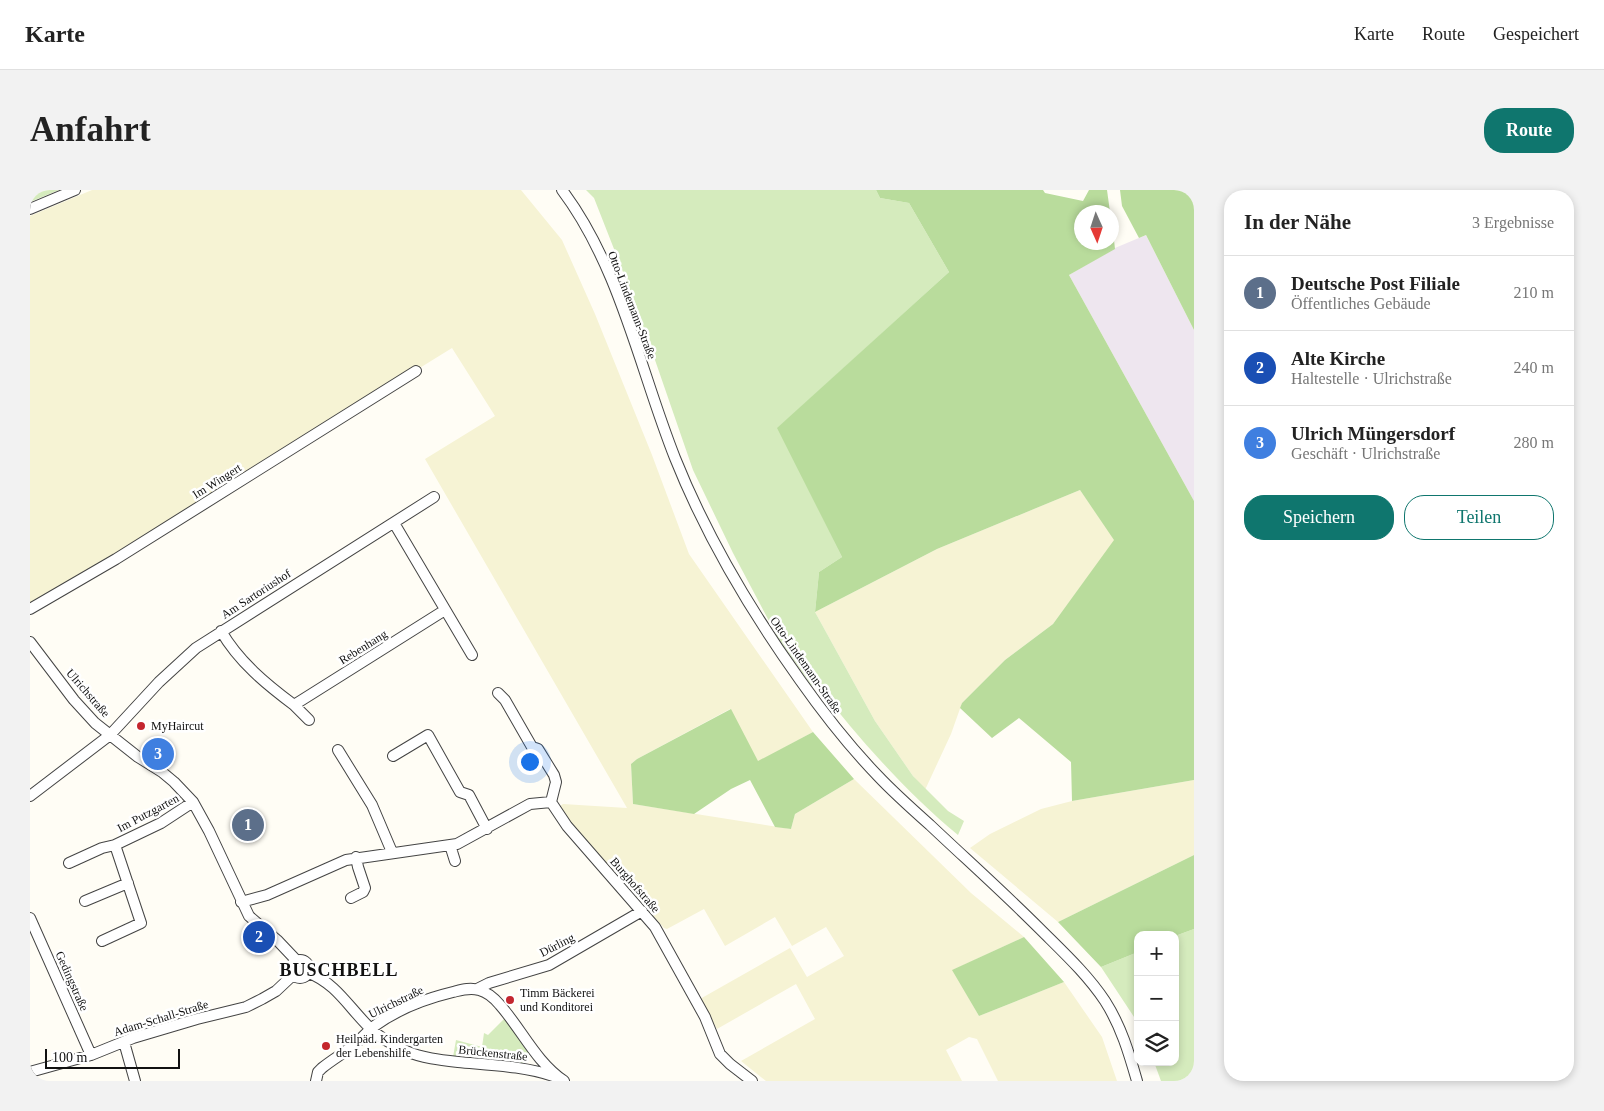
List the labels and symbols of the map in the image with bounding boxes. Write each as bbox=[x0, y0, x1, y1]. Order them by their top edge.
north arrow bbox=[1074, 205, 1119, 250]
street label: Otto-Lindemann-Straße bbox=[605, 249, 659, 361]
street label: Im Wingert bbox=[190, 460, 245, 501]
street label: Am Sartoriushof bbox=[219, 566, 293, 622]
street label: Otto-Lindemann-Straße bbox=[767, 614, 845, 716]
street label: Rebenhang bbox=[336, 627, 390, 667]
street label: Ulrichstraße bbox=[63, 666, 113, 720]
place label: MyHaircut bbox=[151, 719, 204, 733]
marker: MyHaircut bbox=[135, 720, 147, 732]
pin: 3 bbox=[142, 735, 174, 773]
your location bbox=[517, 749, 543, 775]
street label: Im Putzgarten bbox=[115, 791, 181, 835]
pin: 1 bbox=[232, 806, 264, 844]
street label: Burghofstraße bbox=[607, 855, 663, 915]
pin: 2 bbox=[243, 918, 275, 956]
street label: Dürling bbox=[537, 930, 577, 960]
street label: Gedingstraße bbox=[53, 949, 91, 1013]
district label: BUSCHBELL bbox=[279, 960, 399, 980]
street label: Ulrichstraße bbox=[366, 983, 426, 1021]
place label: Timm Bäckerei und Konditorei bbox=[520, 986, 595, 1014]
marker: Timm Bäckerei und Konditorei bbox=[504, 994, 516, 1006]
street label: Adam-Schall-Straße bbox=[112, 997, 210, 1039]
place label: Heilpäd. Kindergarten der Lebenshilfe bbox=[336, 1032, 443, 1060]
marker: Heilpäd. Kindergarten der Lebenshilfe bbox=[320, 1040, 332, 1052]
street label: Brückenstraße bbox=[458, 1042, 528, 1064]
scale bar bbox=[45, 1046, 180, 1069]

